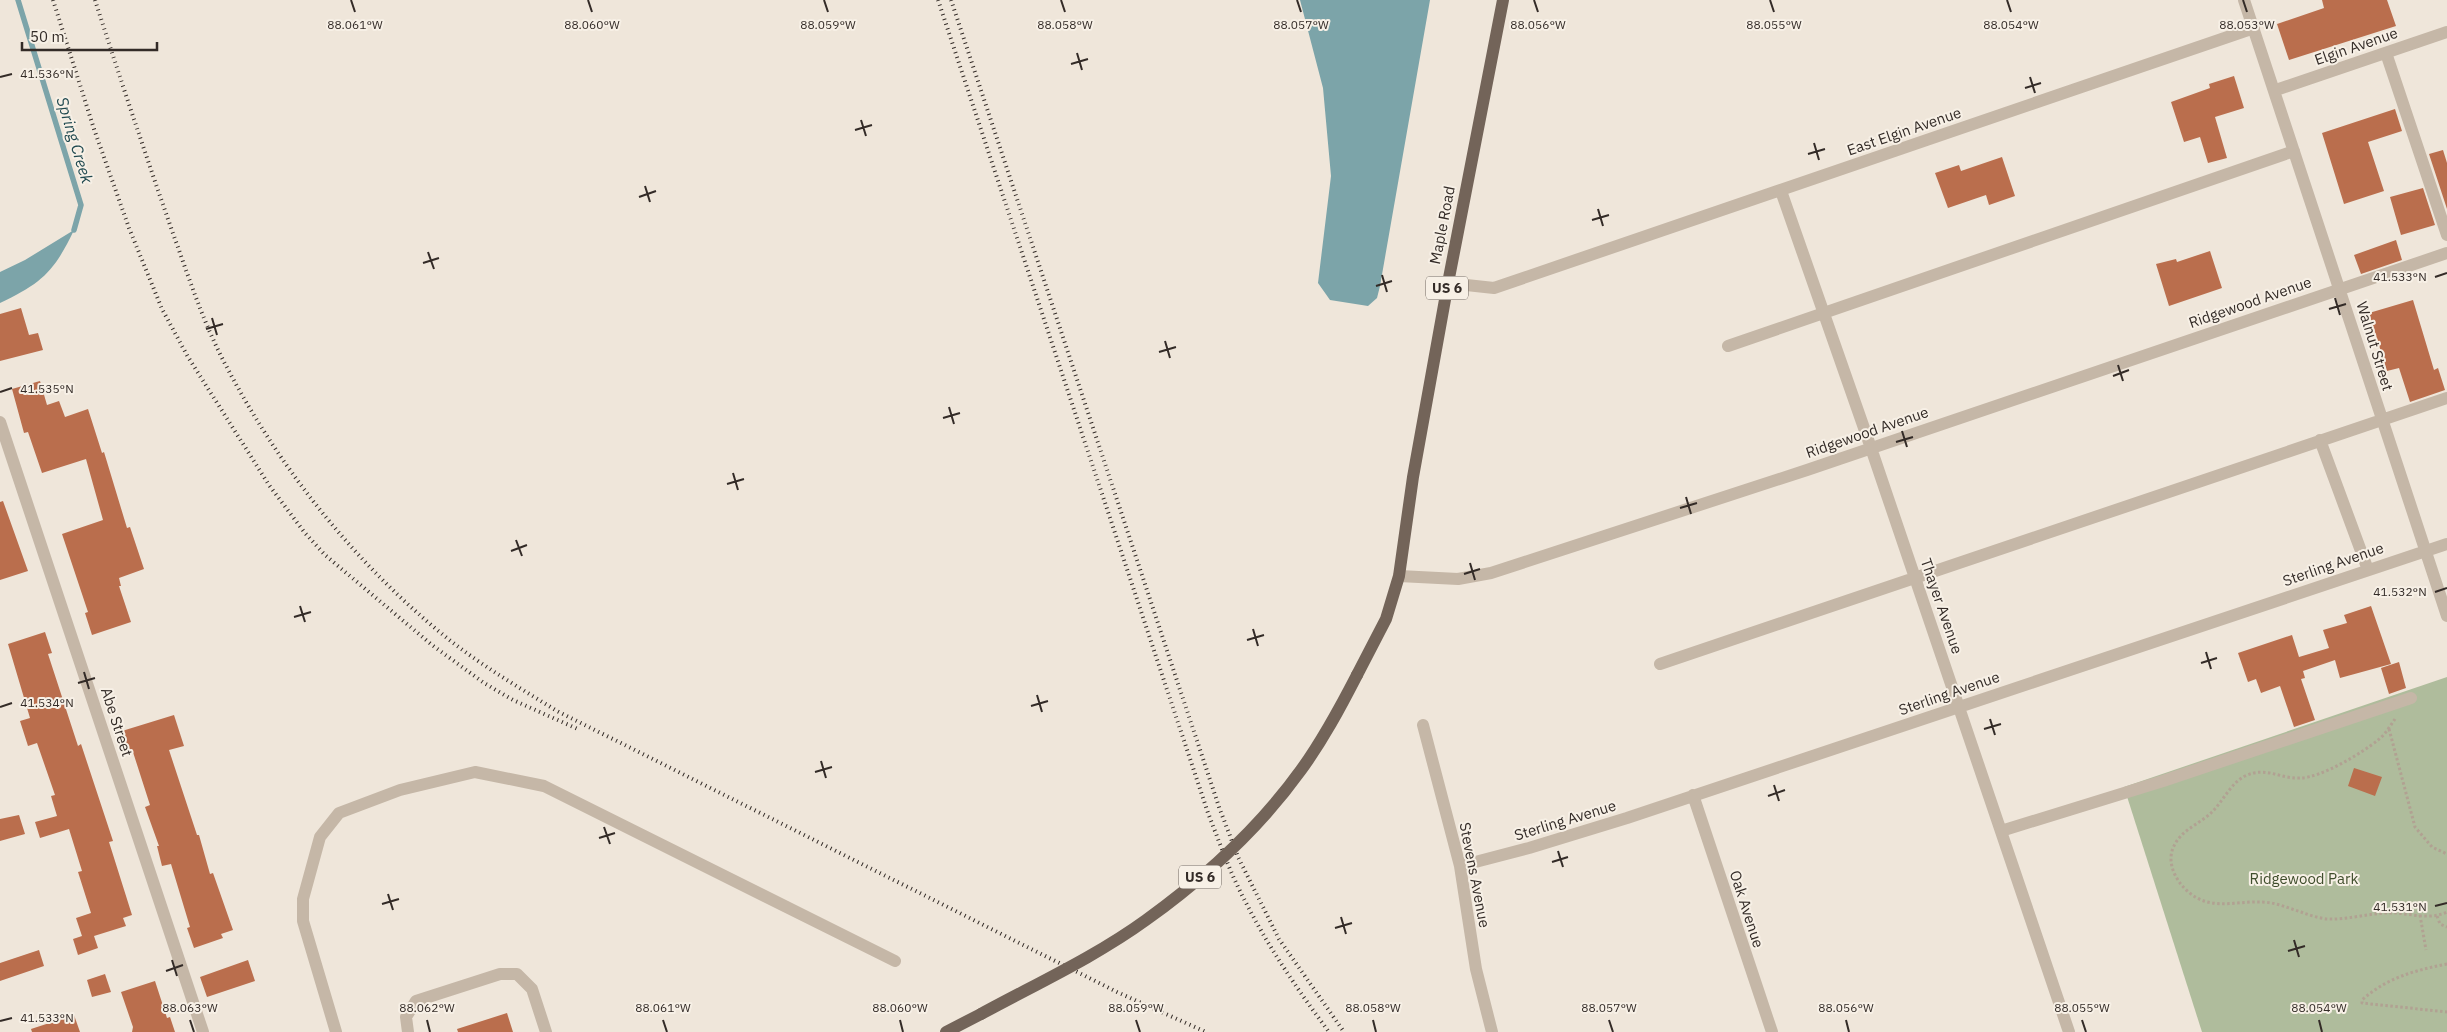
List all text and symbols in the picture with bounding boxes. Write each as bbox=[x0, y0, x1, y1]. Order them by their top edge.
text: 88.061°W bbox=[327, 17, 383, 32]
text: 88.060°W bbox=[564, 17, 620, 32]
text: 88.059°W bbox=[800, 17, 856, 32]
text: 88.058°W bbox=[1037, 17, 1093, 32]
text: 88.057°W bbox=[1273, 17, 1329, 32]
text: 88.056°W bbox=[1510, 17, 1566, 32]
text: 88.055°W bbox=[1746, 17, 1802, 32]
text: 88.054°W bbox=[1983, 17, 2039, 32]
text: 88.053°W bbox=[2219, 17, 2275, 32]
scale bar bbox=[22, 20, 158, 52]
street label: Elgin Avenue bbox=[2312, 23, 2400, 69]
text: 50 m bbox=[30, 27, 65, 46]
text: 41.536°N bbox=[20, 66, 74, 81]
water label: Spring Creek bbox=[52, 94, 98, 186]
street label: East Elgin Avenue bbox=[1844, 103, 1964, 159]
street label: Maple Road bbox=[1425, 184, 1459, 266]
text: 41.533°N bbox=[2373, 269, 2427, 284]
street label: Ridgewood Avenue bbox=[2186, 272, 2314, 332]
road number: US 6 bbox=[1426, 276, 1468, 300]
street label: Walnut Street bbox=[2352, 299, 2398, 393]
text: 41.535°N bbox=[20, 381, 74, 396]
street label: Ridgewood Avenue bbox=[1803, 402, 1931, 462]
street label: Sterling Avenue bbox=[2280, 538, 2386, 590]
street label: Thayer Avenue bbox=[1917, 556, 1967, 656]
text: 41.532°N bbox=[2373, 584, 2427, 599]
street label: Sterling Avenue bbox=[1896, 667, 2002, 719]
street label: Abe Street bbox=[97, 685, 137, 759]
text: 41.534°N bbox=[20, 695, 74, 710]
street label: Sterling Avenue bbox=[1512, 795, 1618, 845]
street label: Stevens Avenue bbox=[1455, 821, 1495, 929]
road number: US 6 bbox=[1179, 866, 1221, 889]
street label: Oak Avenue bbox=[1726, 868, 1768, 950]
park label: Ridgewood Park bbox=[2250, 869, 2359, 888]
text: 41.531°N bbox=[2373, 899, 2427, 914]
text: 88.063°W bbox=[162, 1000, 218, 1015]
text: 88.062°W bbox=[399, 1000, 455, 1015]
text: 88.061°W bbox=[635, 1000, 691, 1015]
text: 88.060°W bbox=[872, 1000, 928, 1015]
text: 88.059°W bbox=[1108, 1000, 1164, 1015]
text: 88.058°W bbox=[1345, 1000, 1401, 1015]
text: 88.057°W bbox=[1581, 1000, 1637, 1015]
text: 88.056°W bbox=[1818, 1000, 1874, 1015]
text: 88.055°W bbox=[2054, 1000, 2110, 1015]
text: 88.054°W bbox=[2291, 1000, 2347, 1015]
text: 41.533°N bbox=[20, 1010, 74, 1025]

